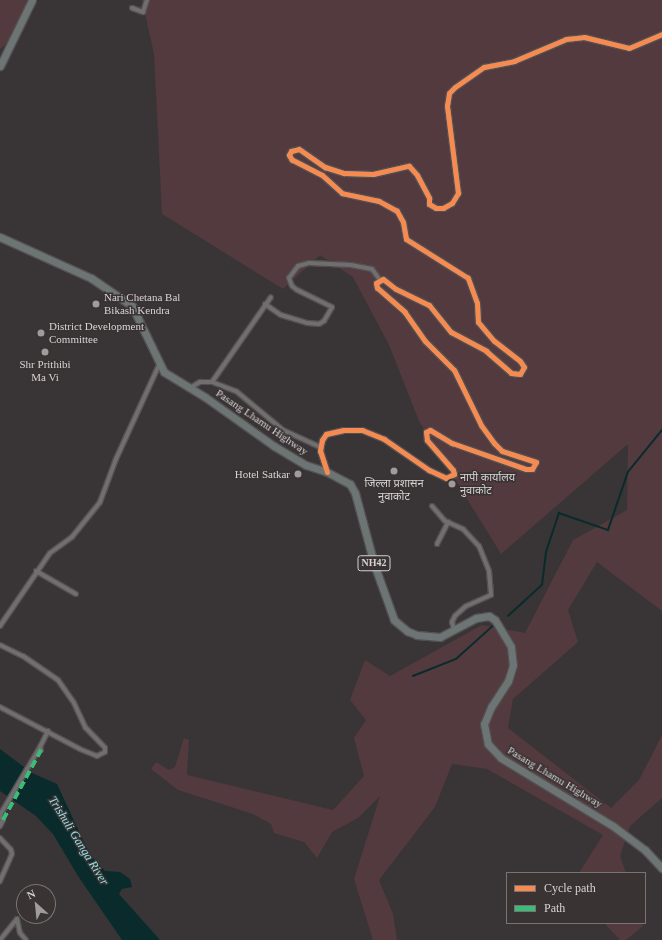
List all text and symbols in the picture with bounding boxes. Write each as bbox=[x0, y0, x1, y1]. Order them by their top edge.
place label: Nari Chetana Bal Bikash Kendra bbox=[104, 291, 180, 317]
marker: Nari Chetana Bal Bikash Kendra bbox=[91, 299, 101, 309]
place label: District Development Committee bbox=[49, 320, 144, 346]
marker: District Development Committee bbox=[36, 328, 46, 338]
marker: Shr Prithibi Ma Vi bbox=[40, 347, 50, 357]
place label: Shr Prithibi Ma Vi bbox=[19, 358, 71, 384]
street label: Pasang Lhamu Highway bbox=[213, 386, 311, 458]
marker: जिल्ला प्रशासन नुवाकोट bbox=[389, 466, 399, 476]
place label: Hotel Satkar bbox=[235, 467, 290, 481]
marker: Hotel Satkar bbox=[293, 469, 303, 479]
place label: नापी कार्यालय नुवाकोट bbox=[460, 471, 515, 497]
place label: जिल्ला प्रशासन नुवाकोट bbox=[364, 477, 424, 503]
marker: नापी कार्यालय नुवाकोट bbox=[447, 479, 457, 489]
road number: NH42 bbox=[357, 555, 391, 571]
street label: Pasang Lhamu Highway bbox=[505, 743, 605, 811]
water label: Trishuli Ganga River bbox=[45, 794, 111, 888]
legend bbox=[506, 872, 646, 924]
text: Cycle path bbox=[544, 881, 596, 895]
north arrow bbox=[16, 884, 56, 924]
text: N bbox=[25, 887, 37, 901]
text: Path bbox=[544, 901, 565, 915]

